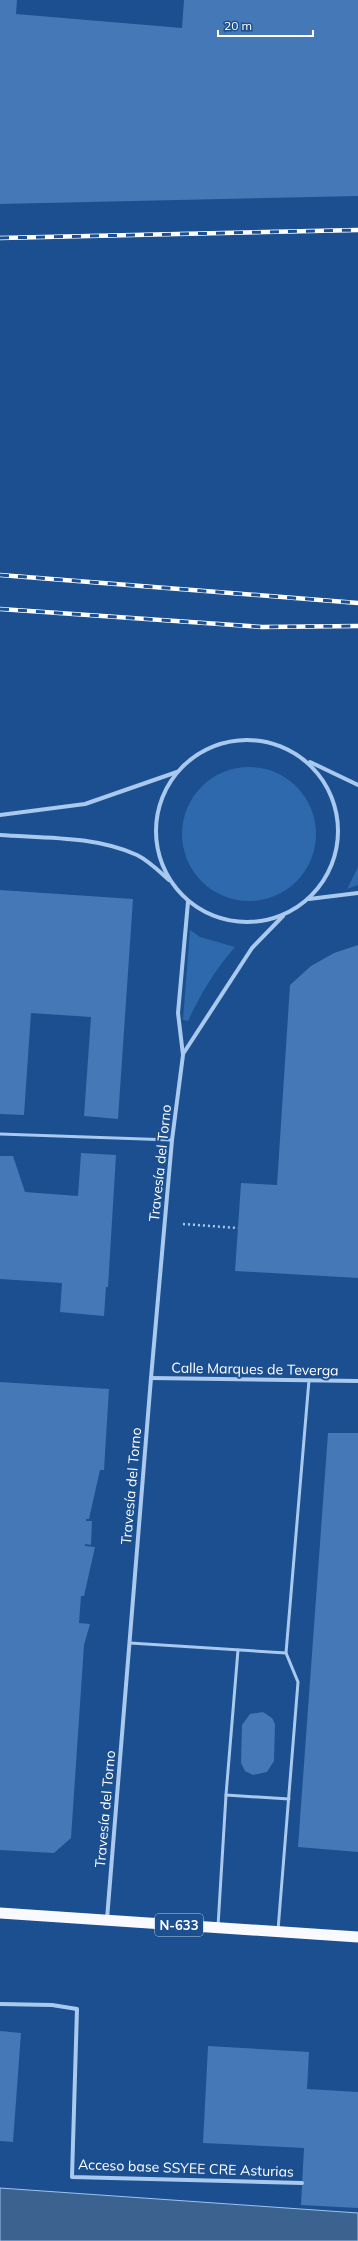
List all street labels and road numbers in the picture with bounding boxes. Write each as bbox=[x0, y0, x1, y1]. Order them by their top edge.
street label: Travesía del Torno bbox=[145, 1104, 175, 1222]
street label: Calle Marques de Teverga bbox=[171, 1359, 339, 1379]
street label: Travesía del Torno bbox=[117, 1427, 145, 1545]
street label: Travesía del Torno bbox=[91, 1750, 119, 1868]
road number: N-633 bbox=[155, 1914, 203, 1936]
street label: Acceso base SSYEE CRE Asturias bbox=[78, 2155, 294, 2181]

